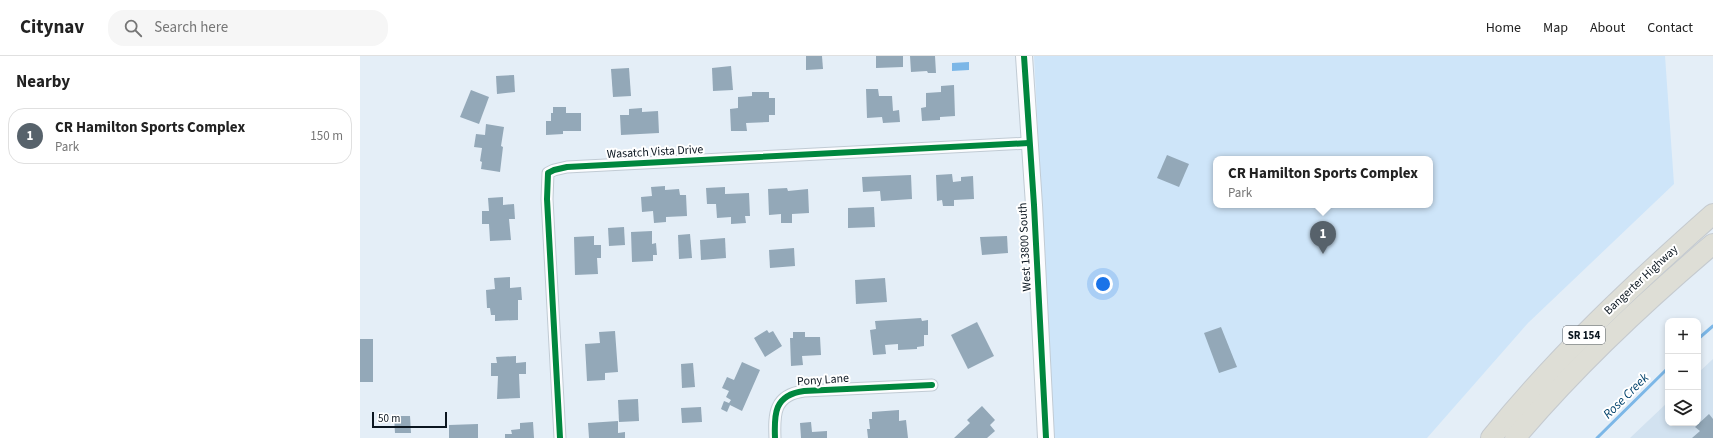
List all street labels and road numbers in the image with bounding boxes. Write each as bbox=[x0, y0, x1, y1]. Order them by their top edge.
street label: Wasatch Vista Drive bbox=[606, 141, 704, 163]
street label: West 13800 South bbox=[1014, 202, 1036, 292]
street label: Bangerter Highway bbox=[1600, 241, 1682, 319]
road number: SR 154 bbox=[1563, 326, 1605, 344]
street label: Pony Lane bbox=[796, 370, 850, 390]

